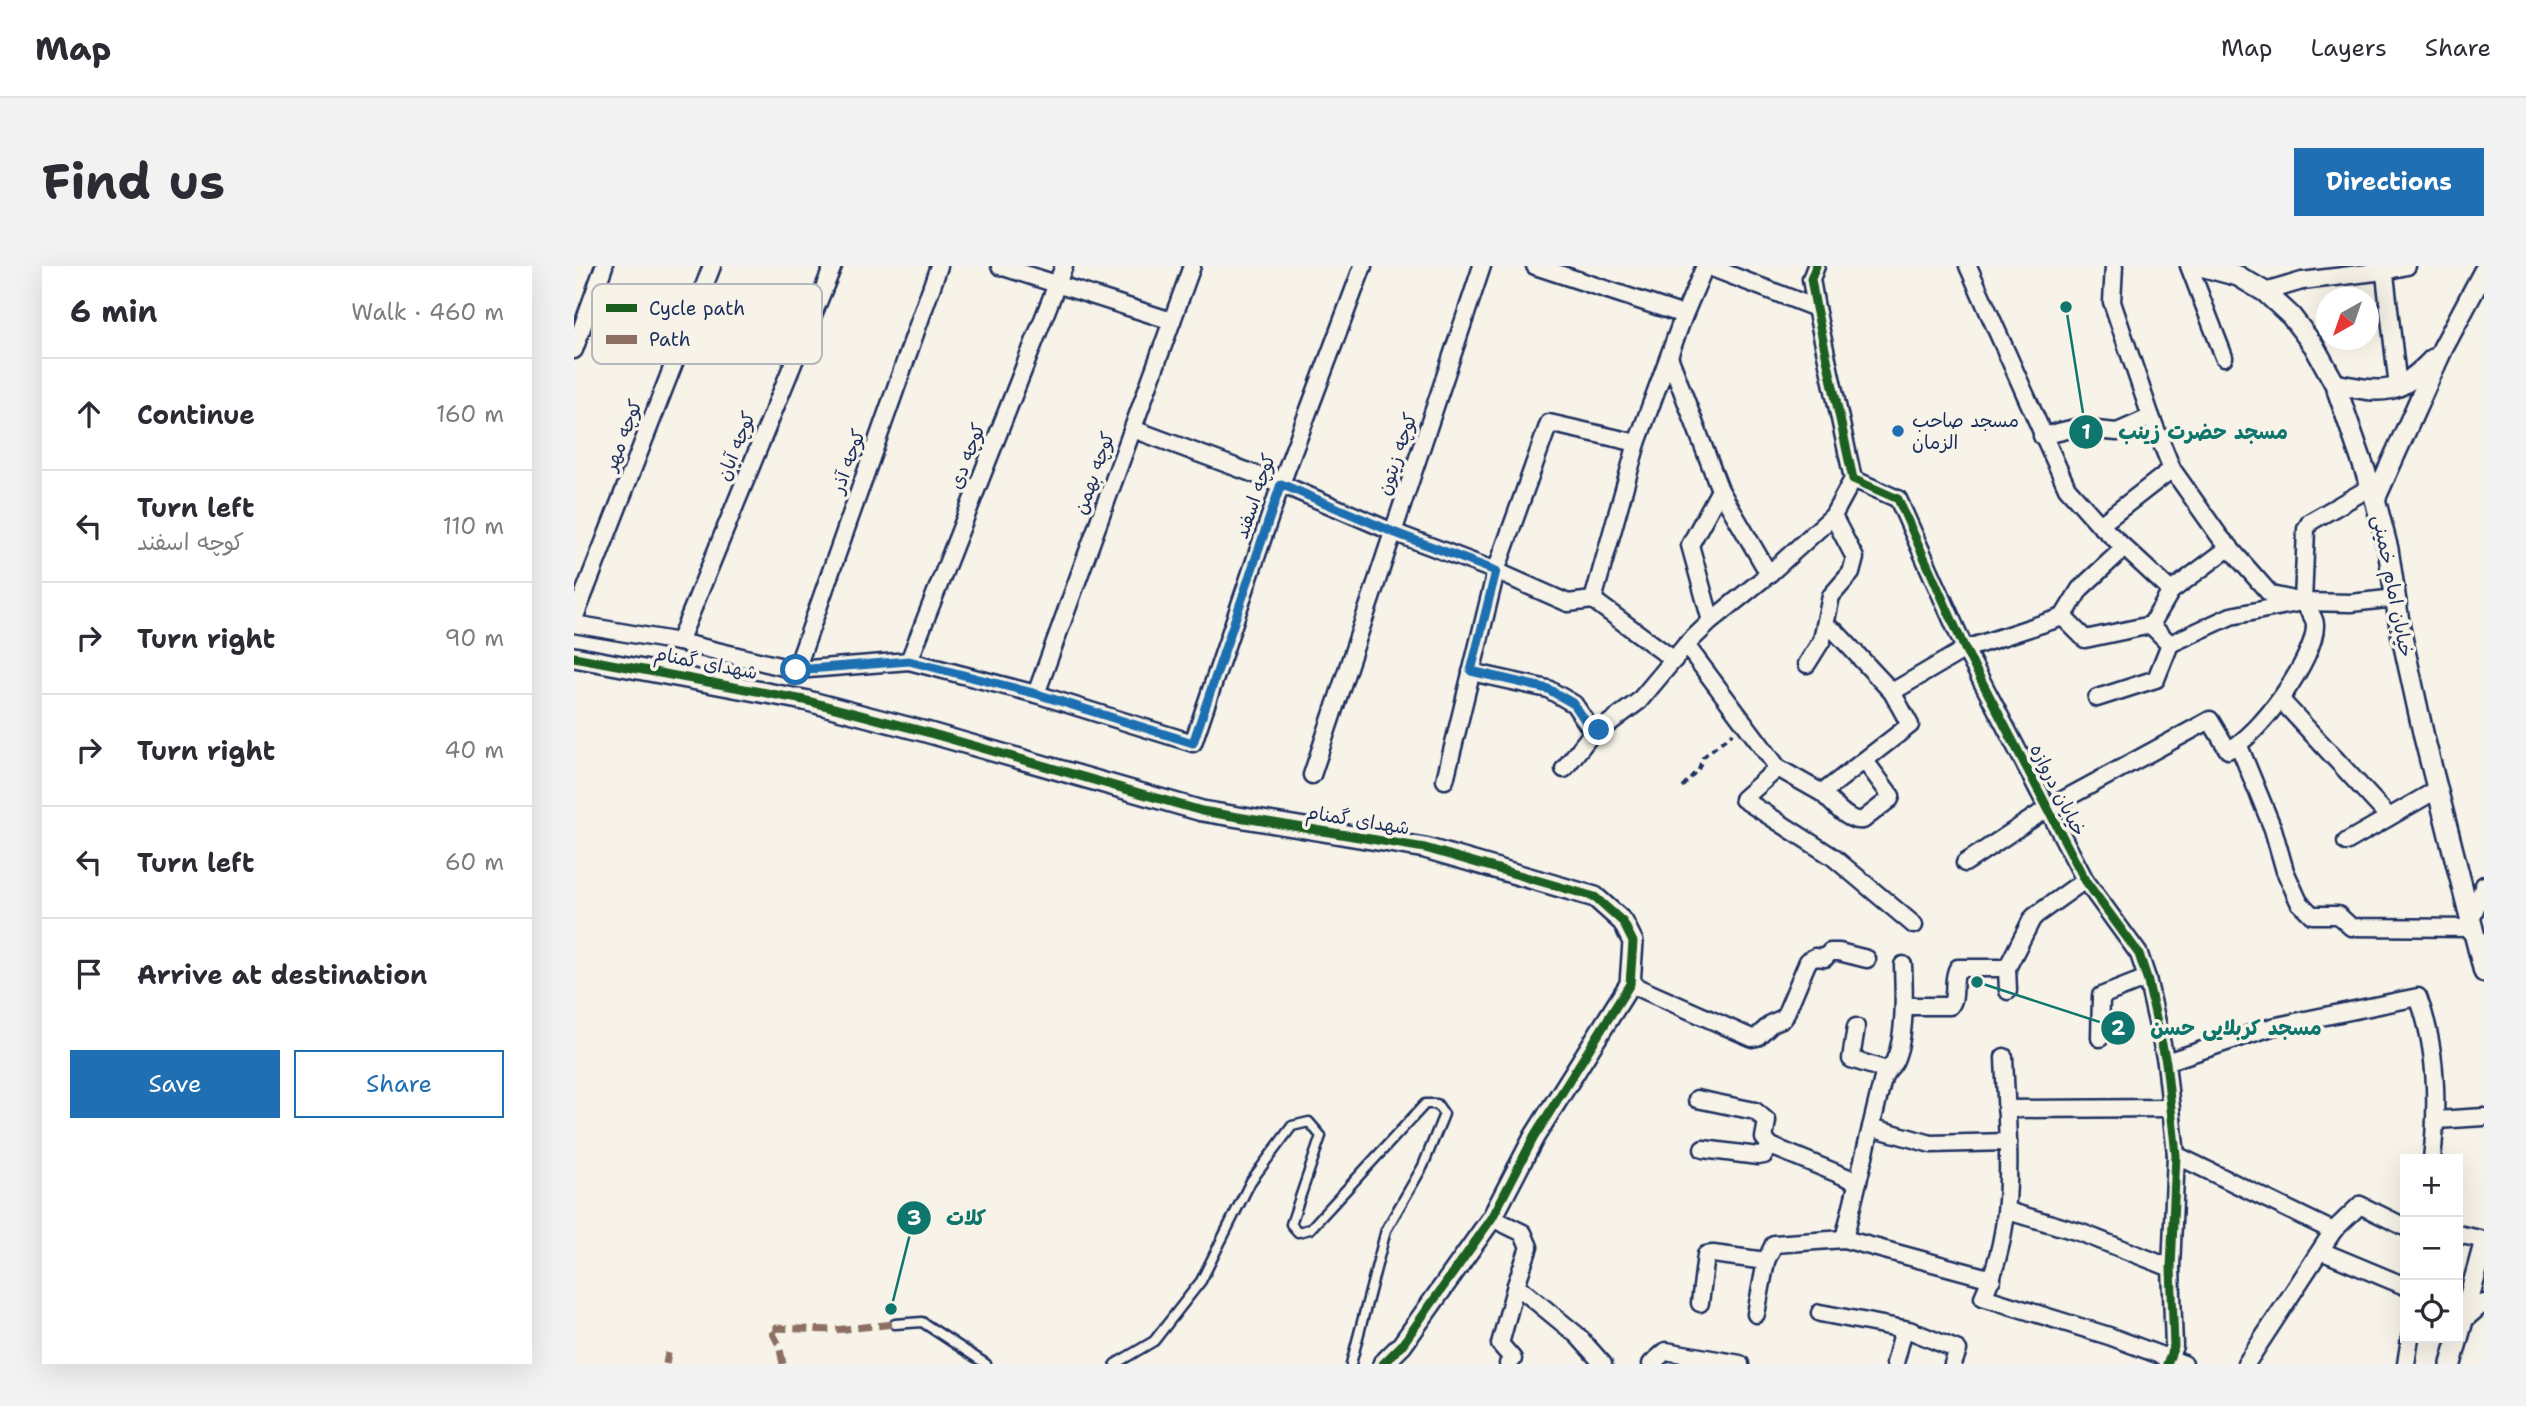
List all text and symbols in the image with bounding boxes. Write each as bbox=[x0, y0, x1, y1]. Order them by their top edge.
text: Map bbox=[35, 26, 111, 71]
text: Map bbox=[2221, 32, 2272, 64]
text: Layers bbox=[2310, 32, 2387, 64]
text: Share bbox=[2425, 32, 2491, 64]
button: Directions bbox=[2294, 148, 2484, 216]
text: Find us bbox=[42, 149, 225, 215]
legend bbox=[592, 284, 822, 364]
north arrow bbox=[2316, 287, 2379, 350]
text: 6 min bbox=[70, 291, 157, 332]
text: Cycle path bbox=[649, 296, 745, 321]
text: Walk · 460 m bbox=[351, 297, 504, 327]
text: Path bbox=[649, 327, 691, 352]
icon: ahead bbox=[70, 395, 108, 433]
street label: کوچه مهر bbox=[597, 396, 648, 476]
text: Continue bbox=[137, 397, 255, 432]
text: 160 m bbox=[436, 399, 504, 429]
street label: کوچه آبان bbox=[711, 408, 761, 484]
place label: مسجد صاحب الزمان bbox=[1912, 408, 2019, 455]
street label: کوچه زیتون bbox=[1371, 409, 1423, 499]
callout: مسجد حضرت زینب bbox=[2069, 411, 2301, 453]
text: 1 bbox=[2081, 418, 2091, 446]
text: مسجد حضرت زینب bbox=[2118, 418, 2288, 446]
street label: کوچه دی bbox=[943, 419, 991, 493]
marker: مسجد صاحب الزمان bbox=[1890, 423, 1906, 439]
street label: کوچه آذر bbox=[824, 426, 871, 498]
street label: کوچه بهمن bbox=[1068, 428, 1120, 518]
street label: کوچه اسفند bbox=[1229, 450, 1281, 542]
text: Turn left bbox=[137, 490, 254, 525]
icon: left bbox=[70, 507, 108, 545]
text: 110 m bbox=[442, 511, 504, 541]
street label: خیابان امام خمینی bbox=[2365, 513, 2419, 660]
text: کوچه اسفند bbox=[137, 527, 244, 557]
icon: right bbox=[70, 619, 108, 657]
text: Turn right bbox=[137, 621, 275, 656]
text: 90 m bbox=[444, 623, 504, 653]
street label: شهدای گمنام bbox=[652, 641, 760, 687]
route start bbox=[780, 654, 811, 685]
route end bbox=[1583, 714, 1614, 745]
icon: right bbox=[70, 731, 108, 769]
text: Turn right bbox=[137, 733, 275, 768]
text: 40 m bbox=[444, 735, 504, 765]
street label: خیابان دروازه bbox=[2024, 740, 2092, 840]
street label: شهدای گمنام bbox=[1304, 799, 1412, 843]
icon: left bbox=[70, 843, 108, 881]
text: Turn left bbox=[137, 845, 254, 880]
text: 60 m bbox=[445, 847, 504, 877]
icon: arrive bbox=[70, 955, 108, 993]
text: Arrive at destination bbox=[137, 957, 427, 992]
callout: مسجد کربلایی حسن bbox=[2101, 1007, 2335, 1049]
text: 2 bbox=[2111, 1014, 2126, 1042]
text: مسجد کربلایی حسن bbox=[2150, 1014, 2322, 1042]
button: Save bbox=[70, 1050, 280, 1118]
button: Share bbox=[294, 1050, 504, 1118]
map controls bbox=[2400, 1154, 2463, 1343]
button: + bbox=[2400, 1154, 2463, 1217]
callout: کلات bbox=[897, 1197, 1000, 1239]
text: 3 bbox=[907, 1204, 921, 1232]
text: کلات bbox=[946, 1204, 987, 1232]
button: − bbox=[2400, 1217, 2463, 1280]
button: locate bbox=[2400, 1280, 2463, 1343]

